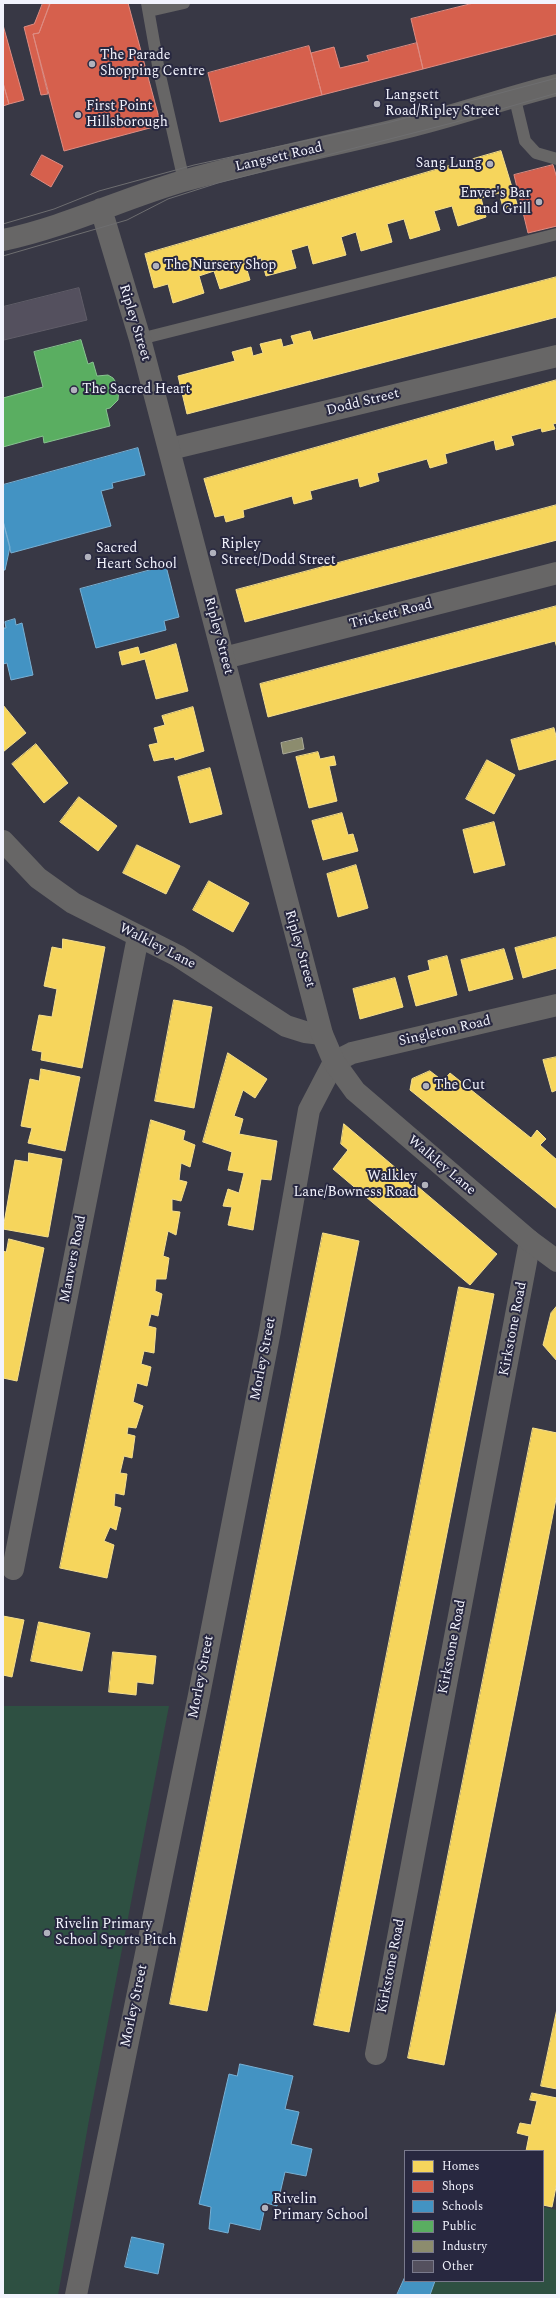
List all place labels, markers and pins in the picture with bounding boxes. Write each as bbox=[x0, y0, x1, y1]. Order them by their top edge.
place label: The Parade Shopping Centre bbox=[100, 48, 205, 80]
marker: The Parade Shopping Centre bbox=[87, 59, 97, 69]
place label: Langsett Road/Ripley Street bbox=[385, 88, 499, 120]
place label: First Point Hillsborough bbox=[86, 99, 168, 132]
marker: Langsett Road/Ripley Street bbox=[372, 99, 382, 109]
marker: First Point Hillsborough bbox=[73, 110, 83, 120]
place label: Sang Lung bbox=[416, 156, 482, 172]
marker: Sang Lung bbox=[485, 159, 495, 169]
place label: Enver's Bar and Grill bbox=[460, 186, 531, 218]
marker: Enver's Bar and Grill bbox=[534, 197, 544, 207]
place label: The Nursery Shop bbox=[164, 258, 276, 274]
marker: The Nursery Shop bbox=[151, 261, 161, 271]
place label: The Sacred Heart bbox=[82, 382, 190, 398]
marker: The Sacred Heart bbox=[69, 385, 79, 395]
place label: Ripley Street/Dodd Street bbox=[221, 537, 336, 570]
place label: Sacred Heart School bbox=[96, 541, 177, 574]
marker: Ripley Street/Dodd Street bbox=[208, 548, 218, 558]
marker: Sacred Heart School bbox=[83, 552, 93, 562]
place label: The Cut bbox=[434, 1078, 485, 1094]
marker: The Cut bbox=[421, 1081, 431, 1091]
place label: Walkley Lane/Bowness Road bbox=[293, 1169, 417, 1202]
marker: Walkley Lane/Bowness Road bbox=[420, 1180, 430, 1190]
place label: Rivelin Primary School Sports Pitch bbox=[55, 1917, 177, 1950]
marker: Rivelin Primary School Sports Pitch bbox=[42, 1928, 52, 1938]
place label: Rivelin Primary School bbox=[273, 2192, 368, 2224]
marker: Rivelin Primary School bbox=[260, 2203, 270, 2213]

